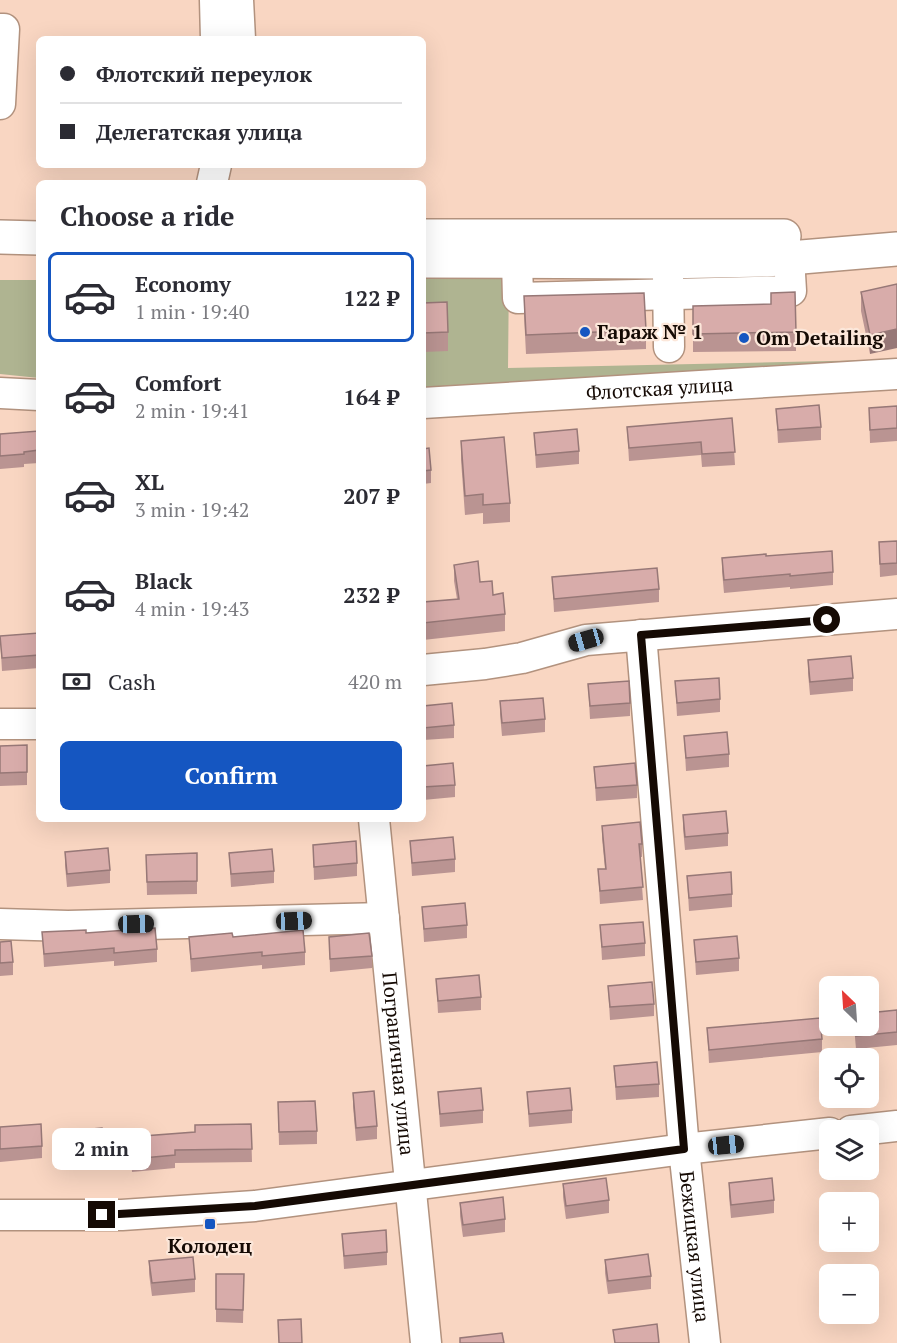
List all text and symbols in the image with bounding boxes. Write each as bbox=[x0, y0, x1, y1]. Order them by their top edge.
text: Флотский переулок bbox=[96, 59, 312, 88]
text: Делегатская улица bbox=[96, 117, 303, 146]
text: Choose a ride bbox=[60, 198, 235, 234]
text: Economy bbox=[135, 269, 231, 298]
icon: car bbox=[63, 270, 117, 324]
text: 122 ₽ bbox=[343, 283, 399, 312]
text: 1 min · 19:40 bbox=[135, 298, 249, 325]
place label: Гараж № 1 bbox=[597, 318, 703, 345]
place label: Om Detailing bbox=[756, 324, 884, 351]
marker: Гараж № 1 bbox=[578, 325, 592, 339]
marker: Om Detailing bbox=[737, 331, 751, 345]
text: Comfort bbox=[135, 368, 221, 397]
icon: car bbox=[63, 369, 117, 423]
street label: Флотская улица bbox=[585, 370, 734, 406]
text: 164 ₽ bbox=[343, 382, 399, 411]
text: 2 min · 19:41 bbox=[135, 397, 249, 424]
text: XL bbox=[135, 467, 164, 496]
icon: car bbox=[63, 468, 117, 522]
text: 207 ₽ bbox=[343, 481, 399, 510]
text: 3 min · 19:42 bbox=[135, 496, 249, 523]
text: Black bbox=[135, 566, 192, 595]
icon: car bbox=[63, 567, 117, 621]
text: 232 ₽ bbox=[343, 580, 399, 609]
text: 4 min · 19:43 bbox=[135, 595, 249, 622]
route start bbox=[813, 606, 840, 633]
car bbox=[566, 626, 606, 654]
icon: cash bbox=[60, 665, 93, 698]
text: Cash bbox=[108, 667, 156, 696]
text: 420 m bbox=[348, 668, 402, 695]
button: Confirm bbox=[60, 741, 402, 810]
car bbox=[276, 911, 312, 931]
car bbox=[118, 915, 154, 933]
street label: Пограничная улица bbox=[376, 971, 421, 1157]
north arrow bbox=[819, 976, 879, 1036]
map controls bbox=[819, 976, 879, 1324]
button: locate bbox=[819, 1048, 879, 1108]
button: layers bbox=[819, 1120, 879, 1180]
callout: 2 min bbox=[52, 1128, 152, 1170]
car bbox=[707, 1134, 745, 1156]
text: 2 min bbox=[74, 1135, 129, 1162]
street label: Бежицкая улица bbox=[673, 1169, 717, 1324]
button: + bbox=[819, 1192, 879, 1252]
route end bbox=[88, 1201, 115, 1228]
marker: Колодец bbox=[203, 1217, 217, 1231]
place label: Колодец bbox=[168, 1232, 253, 1259]
button: − bbox=[819, 1264, 879, 1324]

